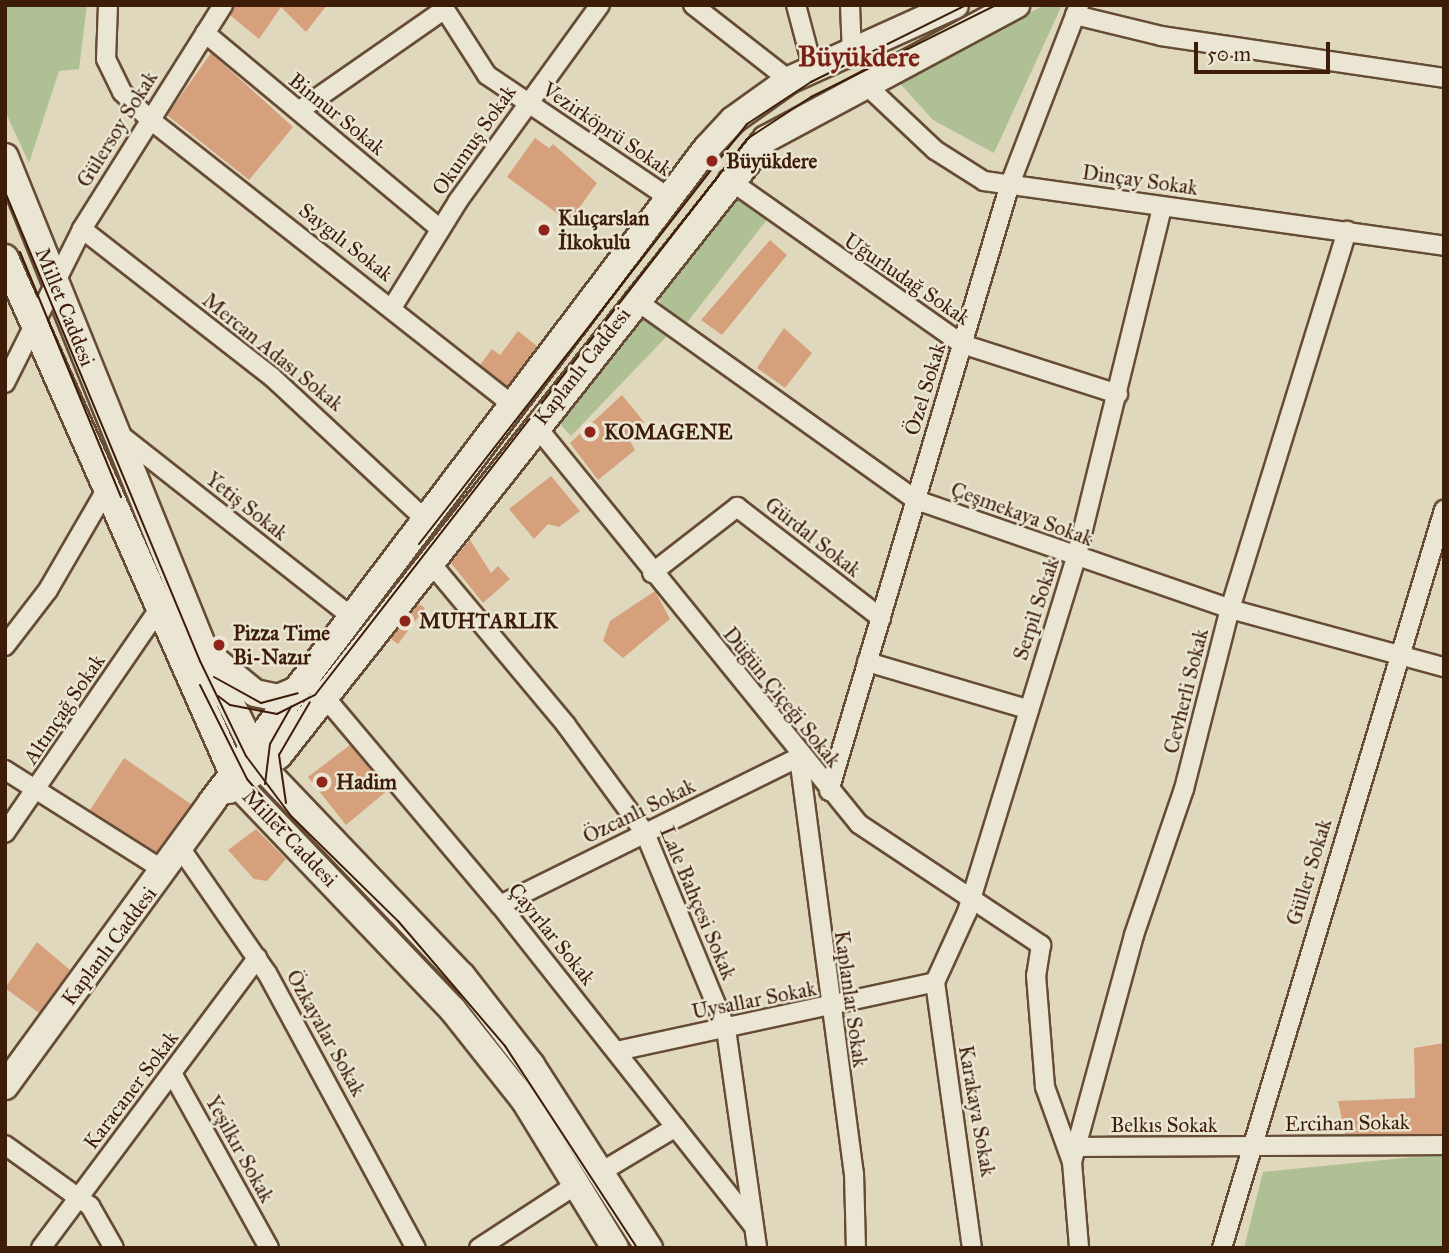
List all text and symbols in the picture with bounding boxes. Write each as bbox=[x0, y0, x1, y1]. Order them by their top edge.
scale bar bbox=[1197, 28, 1334, 72]
district label: Büyükdere bbox=[798, 40, 920, 74]
text: 50 m bbox=[1207, 41, 1251, 67]
street label: Gülersoy Sokak bbox=[71, 66, 163, 192]
street label: Binnur Sokak bbox=[284, 67, 390, 161]
street label: Vezirköprü Sokak bbox=[538, 76, 676, 182]
street label: Okumuş Sokak bbox=[427, 80, 521, 200]
place label: Büyükdere bbox=[726, 148, 817, 174]
marker: Büyükdere bbox=[704, 153, 720, 169]
street label: Dinçay Sokak bbox=[1081, 159, 1199, 201]
street label: Saygılı Sokak bbox=[294, 197, 398, 287]
place label: Kılıçarslan İlkokulu bbox=[558, 205, 649, 255]
marker: Kılıçarslan İlkokulu bbox=[536, 222, 552, 238]
street label: Uğurludağ Sokak bbox=[839, 227, 975, 331]
street label: Millet Caddesi bbox=[30, 244, 100, 370]
street label: Mercan Adası Sokak bbox=[197, 287, 349, 417]
street label: Kaplanlı Caddesi bbox=[528, 302, 636, 430]
street label: Özel Sokak bbox=[899, 340, 951, 438]
place label: KOMAGENE bbox=[604, 419, 733, 445]
marker: KOMAGENE bbox=[582, 424, 598, 440]
street label: Yetiş Sokak bbox=[201, 466, 293, 546]
street label: Çeşmekaya Sokak bbox=[947, 477, 1097, 551]
street label: Gürdal Sokak bbox=[760, 492, 866, 582]
street label: Serpil Sokak bbox=[1008, 555, 1064, 663]
place label: MUHTARLIK bbox=[419, 608, 558, 634]
marker: MUHTARLIK bbox=[397, 613, 413, 629]
place label: Pizza Time Bi-Nazır bbox=[233, 620, 330, 670]
street label: Düğün Çiçeği Sokak bbox=[718, 622, 846, 772]
street label: Cevherli Sokak bbox=[1158, 626, 1214, 756]
marker: Pizza Time Bi-Nazır bbox=[211, 637, 227, 653]
street label: Altınçağ Sokak bbox=[18, 649, 110, 769]
place label: Hadim bbox=[336, 769, 397, 795]
street label: Özcanlı Sokak bbox=[579, 773, 699, 849]
marker: Hadim bbox=[314, 774, 330, 790]
street label: Millet Caddesi bbox=[237, 784, 343, 892]
street label: Güller Sokak bbox=[1281, 816, 1337, 928]
street label: Lale Bahçesi Sokak bbox=[654, 822, 742, 984]
street label: Çayırlar Sokak bbox=[503, 878, 601, 990]
street label: Kaplanlı Caddesi bbox=[56, 882, 162, 1010]
street label: Kaplanlar Sokak bbox=[829, 929, 873, 1069]
street label: Özkayalar Sokak bbox=[281, 965, 371, 1101]
street label: Uysallar Sokak bbox=[690, 976, 818, 1024]
street label: Karacaner Sokak bbox=[78, 1026, 184, 1154]
street label: Karakaya Sokak bbox=[953, 1043, 1001, 1179]
street label: Yeşilkır Sokak bbox=[200, 1091, 280, 1207]
street label: Ercihan Sokak bbox=[1284, 1109, 1410, 1137]
street label: Belkıs Sokak bbox=[1110, 1112, 1218, 1138]

